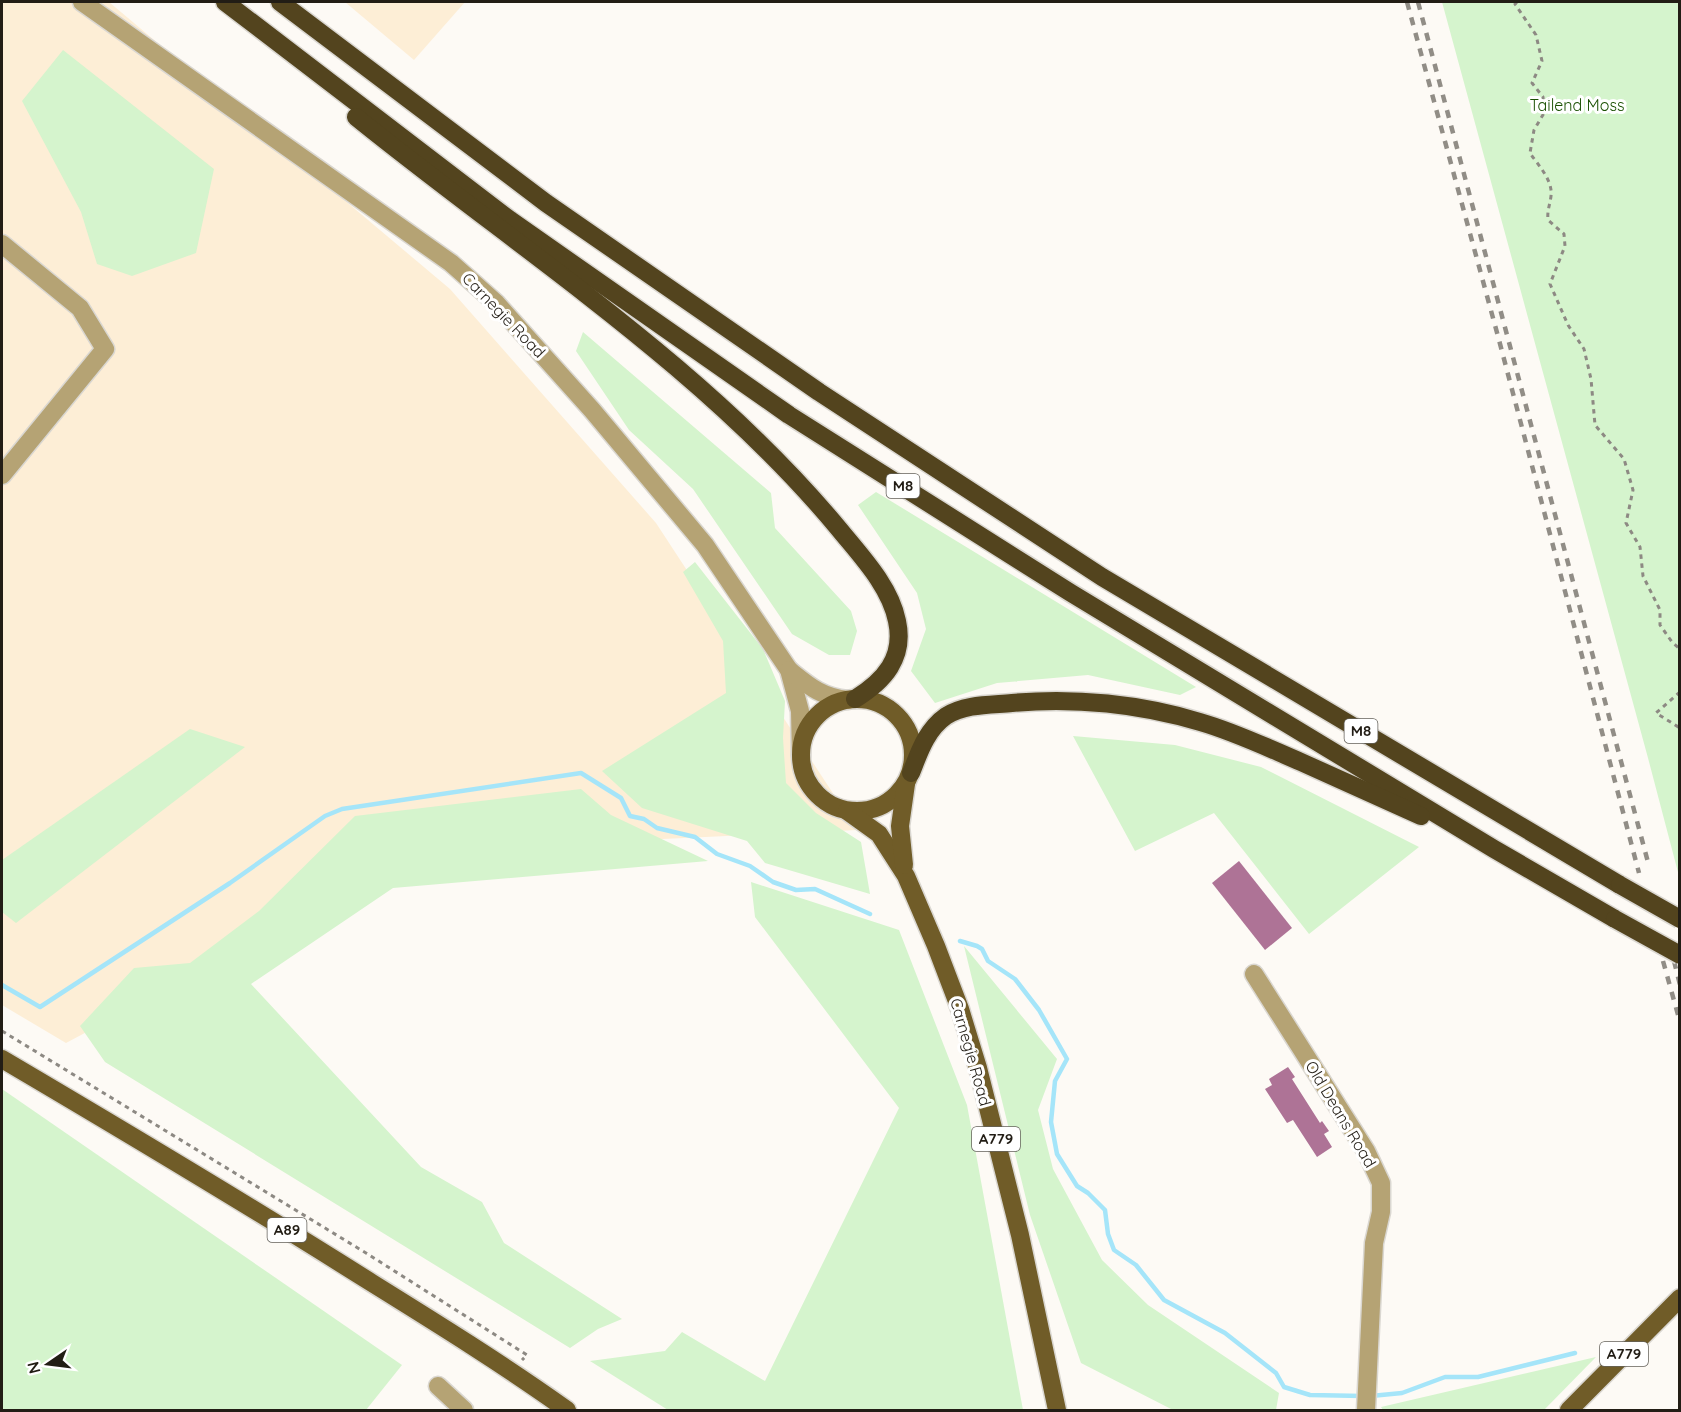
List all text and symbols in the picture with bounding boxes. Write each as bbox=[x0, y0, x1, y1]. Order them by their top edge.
park label: Tailend Moss bbox=[1530, 95, 1624, 115]
street label: Carnegie Road bbox=[458, 268, 550, 362]
road number: M8 bbox=[886, 474, 920, 498]
road number: M8 bbox=[1344, 719, 1378, 743]
street label: Carnegie Road bbox=[946, 996, 996, 1108]
street label: Old Deans Road bbox=[1301, 1057, 1381, 1171]
road number: A779 bbox=[972, 1127, 1020, 1151]
road number: A89 bbox=[268, 1218, 306, 1242]
north arrow bbox=[18, 1334, 78, 1394]
road number: A779 bbox=[1600, 1342, 1648, 1366]
text: N bbox=[22, 1360, 45, 1376]

